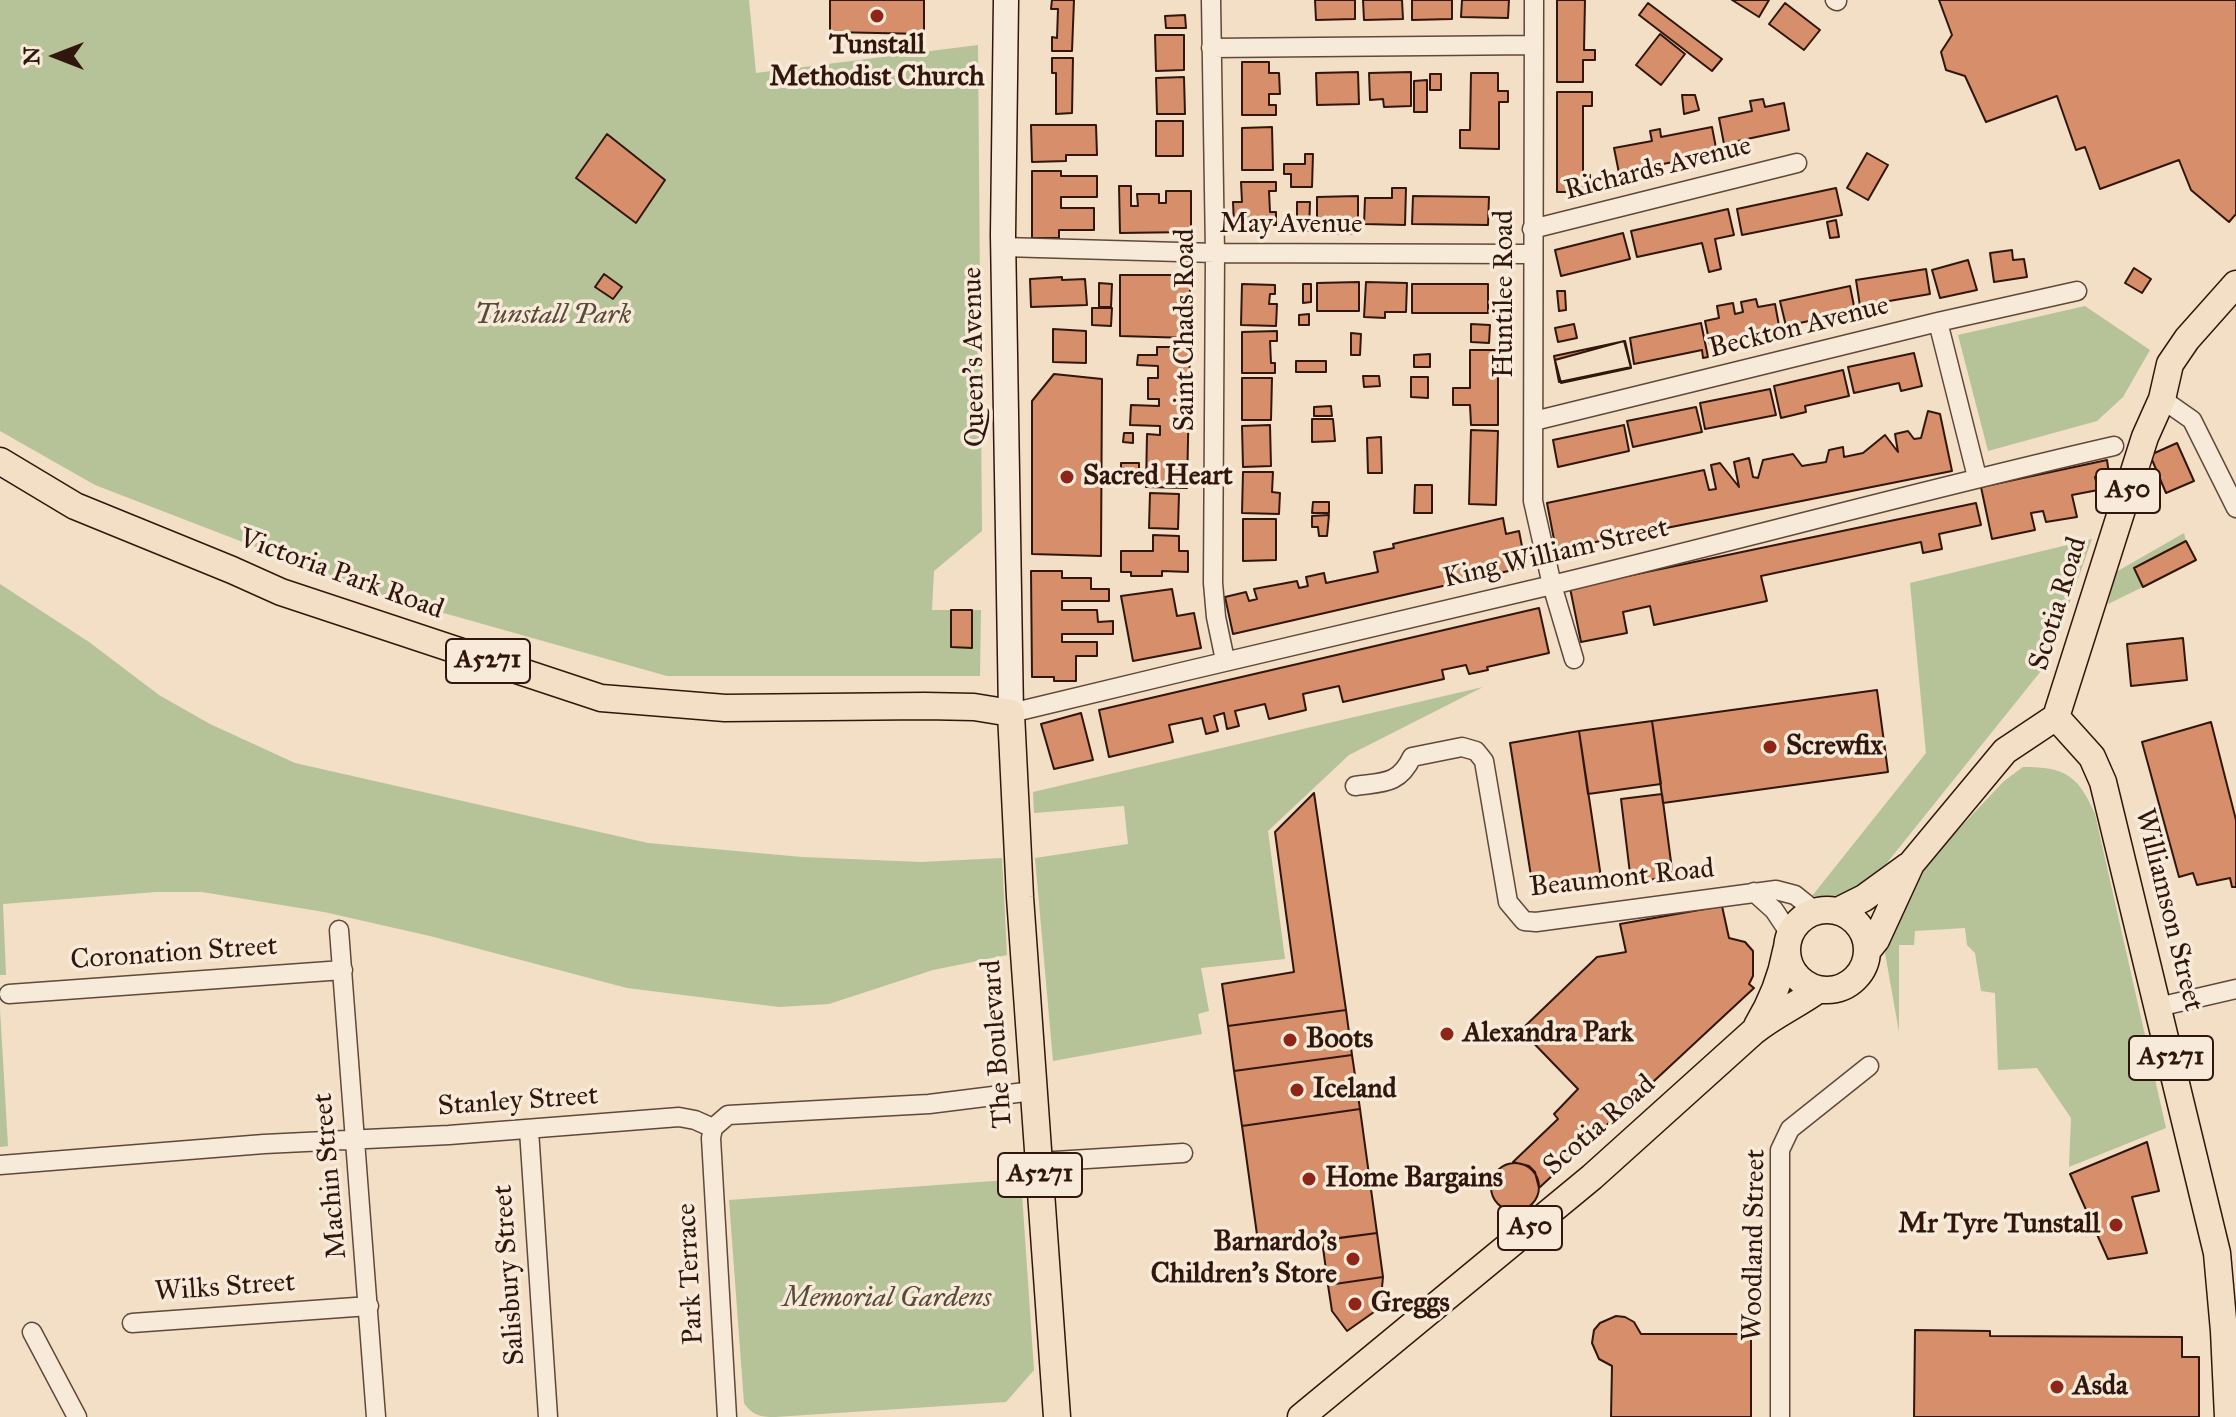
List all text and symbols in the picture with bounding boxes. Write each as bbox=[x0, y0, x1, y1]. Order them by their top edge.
marker: Tunstall Methodist Church bbox=[868, 7, 886, 25]
north arrow bbox=[16, 16, 96, 96]
place label: Tunstall Methodist Church bbox=[769, 29, 985, 95]
text: N bbox=[18, 47, 45, 65]
street label: Richards Avenue bbox=[1561, 130, 1755, 208]
street label: May Avenue bbox=[1219, 208, 1363, 242]
street label: Huntilee Road bbox=[1488, 210, 1522, 378]
street label: Saint Chads Road bbox=[1169, 228, 1203, 432]
street label: Queen's Avenue bbox=[957, 267, 993, 447]
street label: Beckton Avenue bbox=[1705, 289, 1893, 367]
park label: Tunstall Park bbox=[475, 299, 631, 333]
place label: Sacred Heart bbox=[1083, 460, 1233, 494]
marker: Sacred Heart bbox=[1058, 468, 1076, 486]
road number: A50 bbox=[2096, 469, 2160, 513]
street label: King William Street bbox=[1440, 512, 1672, 596]
street label: Victoria Park Road bbox=[234, 522, 448, 628]
street label: Scotia Road bbox=[2023, 533, 2095, 675]
road number: A5271 bbox=[446, 639, 530, 683]
place label: Screwfix bbox=[1786, 730, 1883, 764]
marker: Screwfix bbox=[1761, 738, 1779, 756]
street label: Williamson Street bbox=[2127, 805, 2209, 1015]
street label: Beaumont Road bbox=[1528, 853, 1716, 905]
street label: Coronation Street bbox=[69, 930, 279, 978]
street label: The Boulevard bbox=[975, 959, 1021, 1129]
place label: Alexandra Park bbox=[1463, 1017, 1633, 1051]
place label: Boots bbox=[1306, 1023, 1373, 1057]
marker: Alexandra Park bbox=[1438, 1025, 1456, 1043]
marker: Boots bbox=[1281, 1031, 1299, 1049]
road number: A5271 bbox=[2129, 1036, 2213, 1080]
street label: Scotia Road bbox=[1537, 1068, 1663, 1184]
place label: Iceland bbox=[1313, 1073, 1397, 1107]
street label: Stanley Street bbox=[437, 1080, 599, 1124]
marker: Iceland bbox=[1288, 1081, 1306, 1099]
street label: Machin Street bbox=[307, 1092, 355, 1260]
street label: Woodland Street bbox=[1737, 1149, 1773, 1341]
road number: A5271 bbox=[998, 1153, 1082, 1197]
place label: Home Bargains bbox=[1325, 1162, 1503, 1196]
marker: Home Bargains bbox=[1300, 1170, 1318, 1188]
street label: Salisbury Street bbox=[487, 1184, 533, 1366]
street label: Park Terrace bbox=[671, 1202, 711, 1346]
road number: A50 bbox=[1498, 1206, 1562, 1250]
place label: Mr Tyre Tunstall bbox=[1898, 1208, 2100, 1242]
marker: Mr Tyre Tunstall bbox=[2107, 1216, 2125, 1234]
place label: Barnardo's Children's Store bbox=[1151, 1226, 1337, 1292]
marker: Barnardo's Children's Store bbox=[1344, 1250, 1362, 1268]
street label: Wilks Street bbox=[154, 1266, 296, 1310]
park label: Memorial Gardens bbox=[783, 1282, 991, 1316]
place label: Greggs bbox=[1371, 1287, 1450, 1321]
marker: Greggs bbox=[1346, 1295, 1364, 1313]
place label: Asda bbox=[2073, 1370, 2128, 1404]
marker: Asda bbox=[2048, 1378, 2066, 1396]

